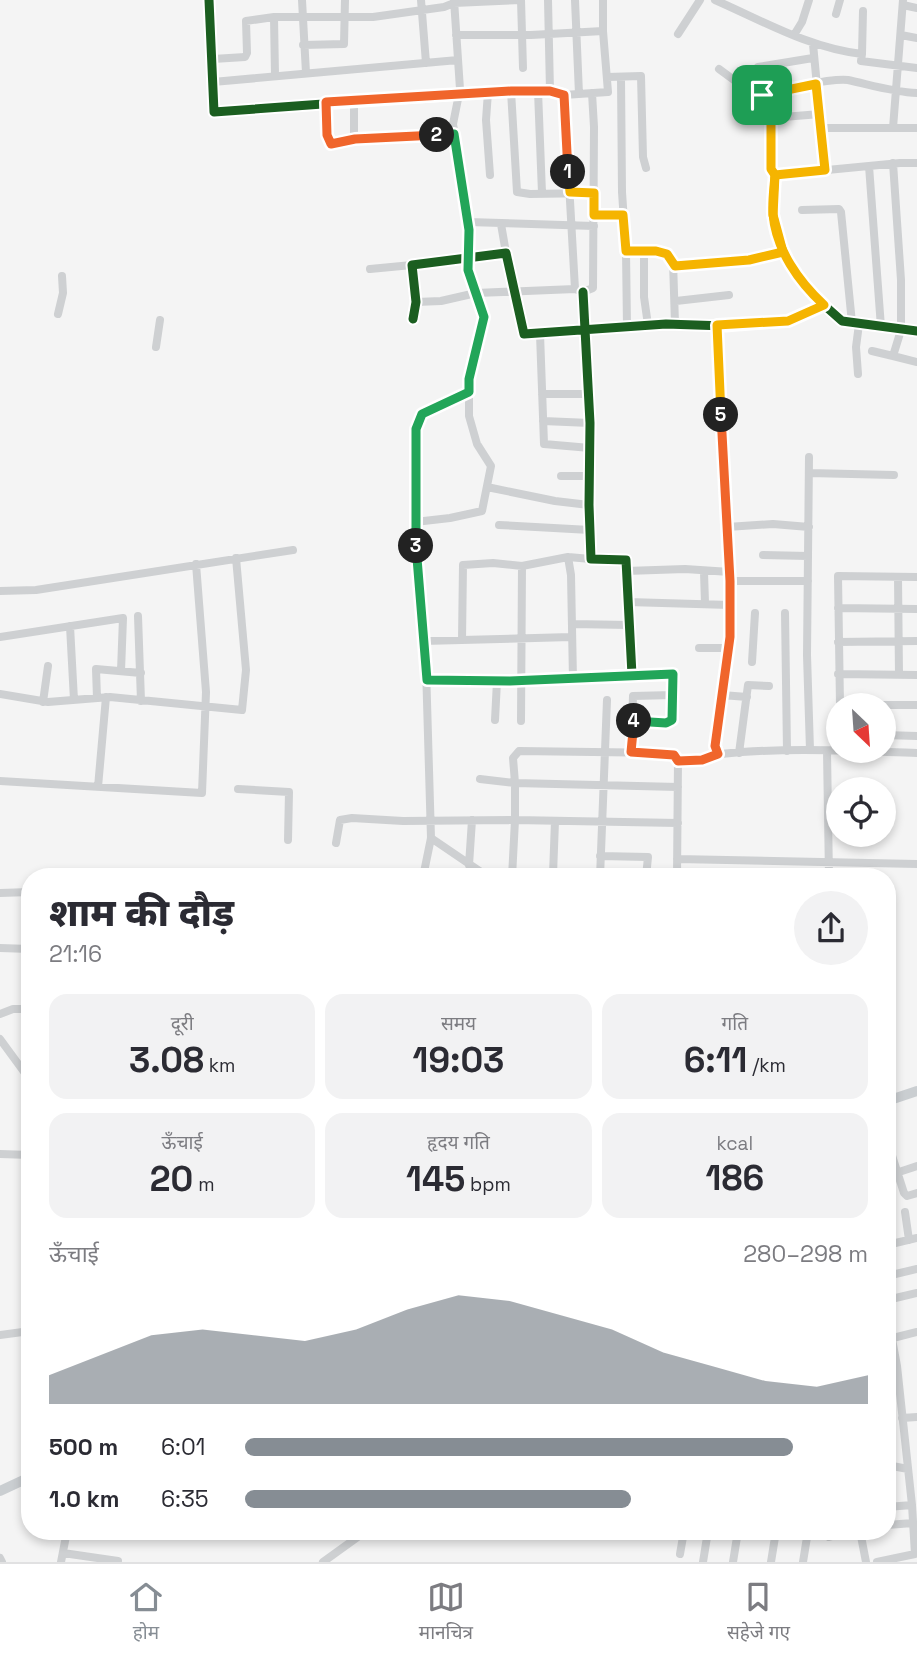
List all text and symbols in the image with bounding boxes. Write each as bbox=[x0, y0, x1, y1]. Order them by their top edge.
pin bbox=[732, 65, 792, 125]
icon: arrive bbox=[743, 76, 781, 114]
pin: 2 bbox=[420, 118, 454, 152]
text: 2 bbox=[431, 122, 442, 147]
pin: 1 bbox=[550, 154, 586, 190]
text: 1 bbox=[563, 159, 572, 184]
pin: 5 bbox=[704, 398, 738, 432]
text: 5 bbox=[715, 402, 726, 427]
pin: 3 bbox=[398, 528, 434, 564]
text: 3 bbox=[410, 533, 421, 558]
north arrow bbox=[826, 693, 896, 763]
map controls bbox=[826, 693, 896, 847]
pin: 4 bbox=[616, 704, 652, 738]
text: 4 bbox=[627, 708, 640, 733]
button: locate bbox=[826, 777, 896, 847]
text: शाम की दौड़ bbox=[49, 889, 234, 937]
button: share bbox=[794, 891, 868, 965]
text: 21:16 bbox=[49, 939, 102, 969]
text: दूरी bbox=[171, 1011, 194, 1036]
text: समय bbox=[441, 1011, 476, 1036]
text: गति bbox=[722, 1011, 748, 1036]
text: 3.08 bbox=[129, 1038, 204, 1082]
text: 19:03 bbox=[413, 1038, 504, 1082]
text: 6:11 bbox=[684, 1038, 747, 1082]
text: km bbox=[204, 1053, 235, 1078]
text: /km bbox=[747, 1053, 786, 1078]
text: ऊँचाई bbox=[162, 1130, 203, 1155]
text: हृदय गति bbox=[427, 1130, 490, 1155]
text: kcal bbox=[716, 1131, 753, 1156]
text: 186 bbox=[706, 1156, 764, 1200]
text: 20 bbox=[150, 1157, 193, 1201]
text: 145 bbox=[406, 1157, 465, 1201]
text: m bbox=[193, 1172, 215, 1197]
text: bpm bbox=[465, 1172, 511, 1197]
text: ऊँचाई bbox=[49, 1239, 99, 1269]
text: 280–298 m bbox=[743, 1239, 868, 1269]
text: 500 m bbox=[49, 1432, 118, 1462]
text: 6:01 bbox=[161, 1432, 205, 1462]
text: 1.0 km bbox=[49, 1484, 119, 1514]
text: 6:35 bbox=[161, 1484, 209, 1514]
tab: होम bbox=[127, 1578, 165, 1647]
tab: मानचित्र bbox=[419, 1578, 473, 1647]
tab: सहेजे गए bbox=[727, 1578, 790, 1647]

